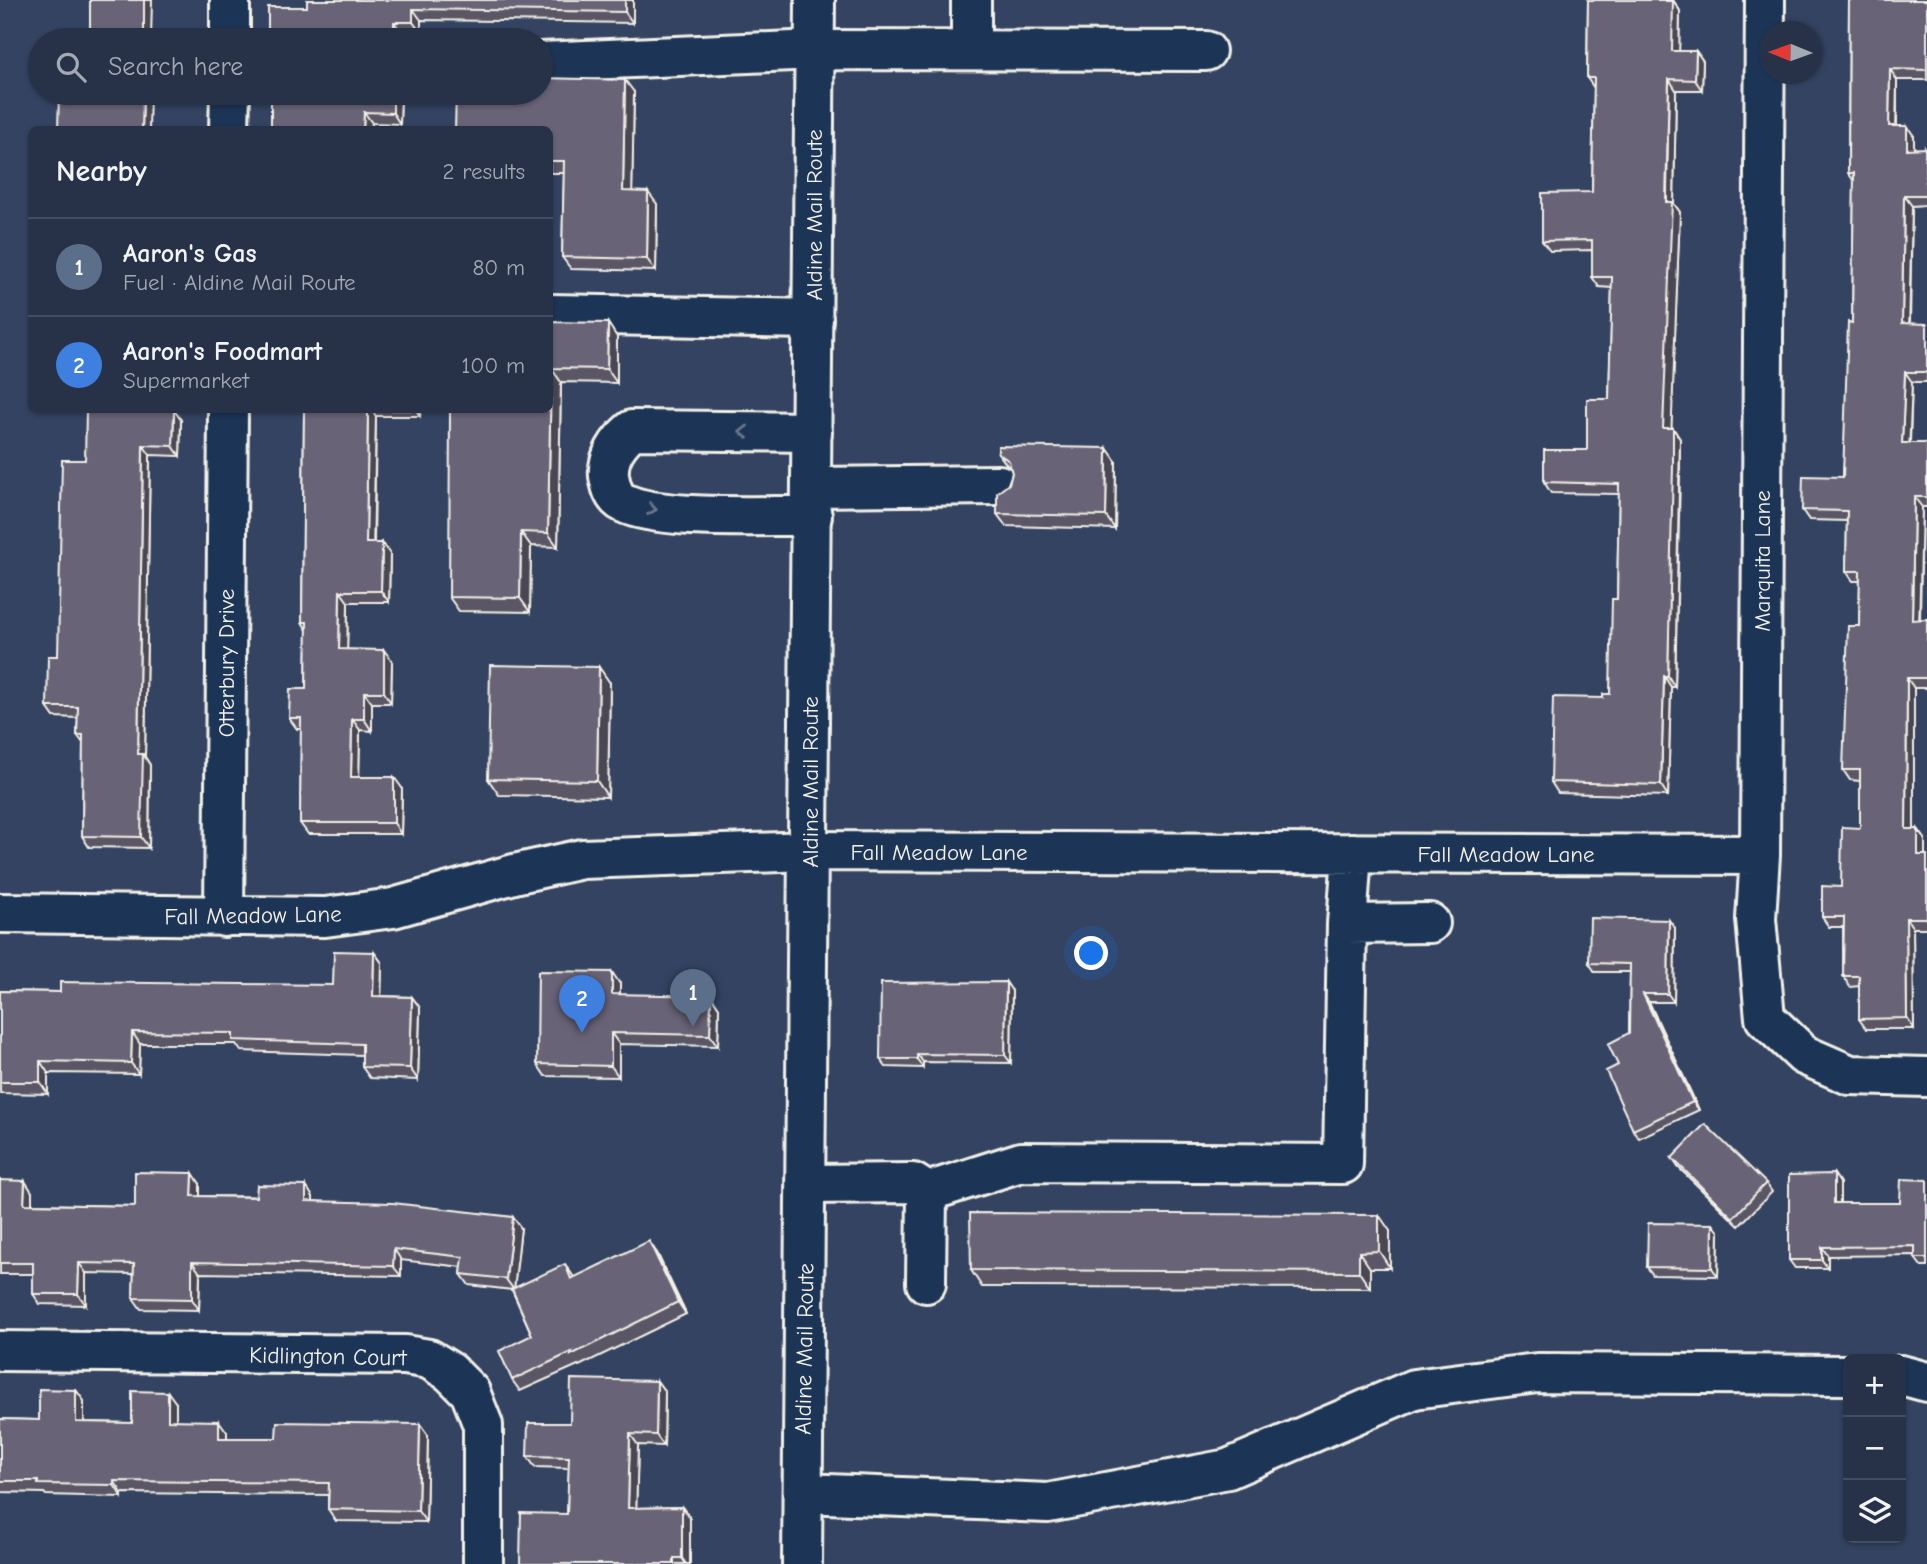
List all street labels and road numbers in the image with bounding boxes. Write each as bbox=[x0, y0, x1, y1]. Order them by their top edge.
street label: Aldine Mail Route bbox=[801, 129, 828, 301]
street label: Marquita Lane bbox=[1749, 490, 1776, 632]
street label: Otterbury Drive bbox=[213, 589, 240, 737]
street label: Aldine Mail Route bbox=[797, 696, 824, 868]
street label: Fall Meadow Lane bbox=[850, 839, 1028, 866]
street label: Fall Meadow Lane bbox=[1417, 841, 1595, 868]
street label: Fall Meadow Lane bbox=[164, 900, 342, 931]
street label: Aldine Mail Route bbox=[790, 1263, 819, 1435]
street label: Kidlington Court bbox=[249, 1342, 408, 1371]

